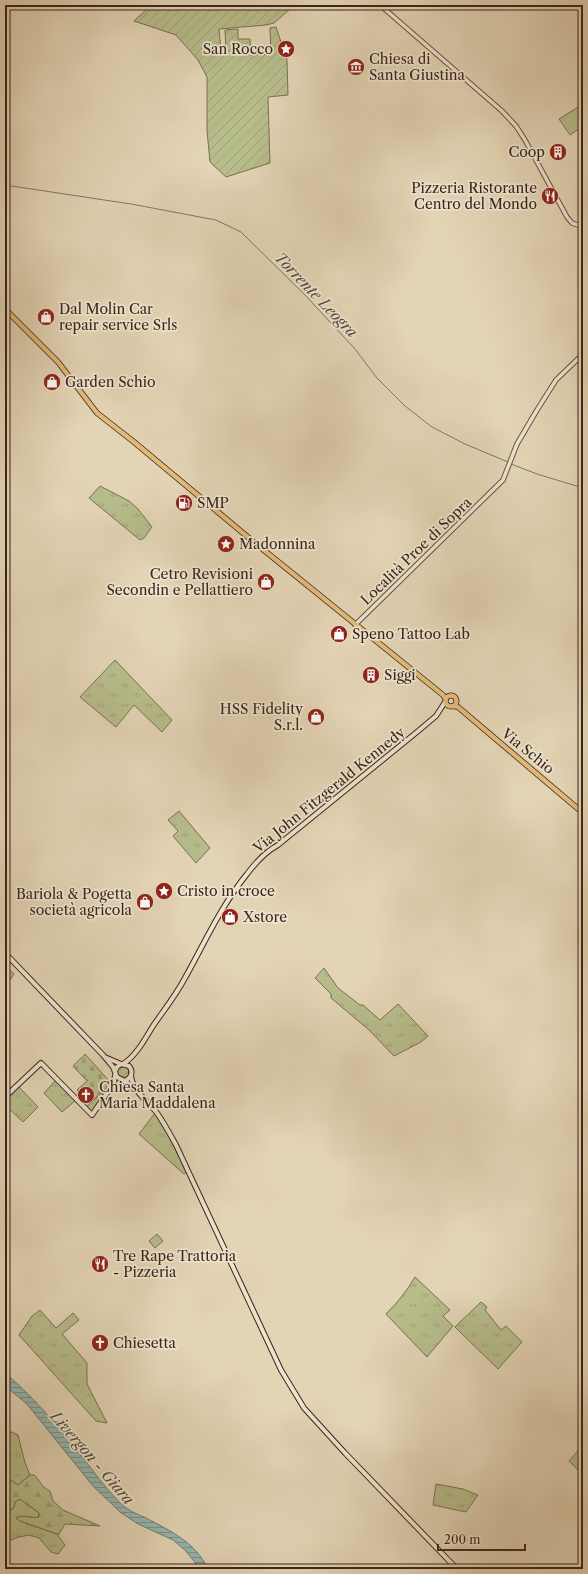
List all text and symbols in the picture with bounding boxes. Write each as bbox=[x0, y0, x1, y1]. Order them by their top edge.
place icon: San Rocco bbox=[276, 39, 296, 59]
place label: San Rocco bbox=[203, 40, 273, 58]
place label: Chiesa di Santa Giustina bbox=[369, 50, 466, 84]
museum icon: Chiesa di Santa Giustina bbox=[346, 57, 366, 77]
building icon: Coop bbox=[548, 142, 568, 162]
place label: Coop bbox=[508, 143, 545, 161]
place label: Pizzeria Ristorante Centro del Mondo bbox=[411, 179, 537, 213]
restaurant icon: Pizzeria Ristorante Centro del Mondo bbox=[540, 186, 560, 206]
water label: Torrente Leogra bbox=[271, 248, 362, 341]
place label: Dal Molin Car repair service Srls bbox=[59, 300, 177, 334]
shop icon: Dal Molin Car repair service Srls bbox=[36, 307, 56, 327]
shop icon: Garden Schio bbox=[42, 372, 62, 392]
place label: Garden Schio bbox=[65, 373, 156, 391]
fuel station icon: SMP bbox=[174, 493, 194, 513]
street label: Località Proe di Sopra bbox=[357, 493, 476, 609]
place label: SMP bbox=[197, 494, 229, 512]
place icon: Madonnina bbox=[216, 534, 236, 554]
place label: Madonnina bbox=[239, 535, 316, 553]
place label: Cetro Revisioni Secondin e Pellattiero bbox=[106, 565, 253, 599]
shop icon: Cetro Revisioni Secondin e Pellattiero bbox=[256, 572, 276, 592]
shop icon: Speno Tattoo Lab bbox=[329, 624, 349, 644]
place label: Speno Tattoo Lab bbox=[352, 625, 470, 643]
building icon: Siggi bbox=[361, 665, 381, 685]
place label: Siggi bbox=[384, 666, 416, 684]
place label: HSS Fidelity S.r.l. bbox=[220, 700, 303, 734]
shop icon: HSS Fidelity S.r.l. bbox=[306, 707, 326, 727]
street label: Via John Fitzgerald Kennedy bbox=[249, 723, 409, 857]
street label: Via Schio bbox=[497, 724, 558, 778]
place icon: Cristo in croce bbox=[154, 881, 174, 901]
place label: Cristo in croce bbox=[177, 882, 275, 900]
place label: Bariola & Pogetta società agricola bbox=[16, 885, 133, 919]
shop icon: Bariola & Pogetta società agricola bbox=[135, 892, 155, 912]
shop icon: Xstore bbox=[220, 907, 240, 927]
place label: Xstore bbox=[242, 908, 287, 926]
place label: Chiesa Santa Maria Maddalena bbox=[99, 1078, 216, 1112]
church icon: Chiesa Santa Maria Maddalena bbox=[76, 1085, 96, 1105]
place label: Tre Rape Trattoria - Pizzeria bbox=[113, 1247, 237, 1281]
restaurant icon: Tre Rape Trattoria - Pizzeria bbox=[90, 1254, 110, 1274]
church icon: Chiesetta bbox=[90, 1333, 110, 1353]
place label: Chiesetta bbox=[113, 1334, 176, 1352]
water label: Livergon - Giara bbox=[46, 1406, 138, 1508]
scale bar bbox=[438, 1526, 525, 1552]
text: 200 m bbox=[444, 1532, 481, 1547]

